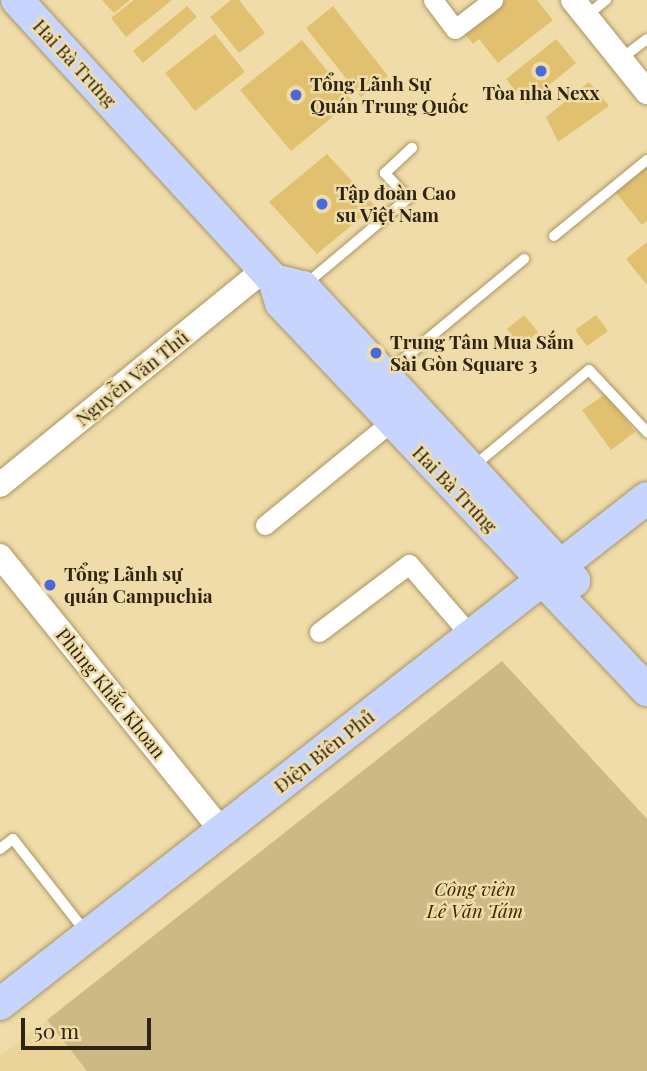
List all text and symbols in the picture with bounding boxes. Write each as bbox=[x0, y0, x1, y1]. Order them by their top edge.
street label: Hai Bà Trưng bbox=[28, 14, 122, 112]
marker: Tòa nhà Nexx bbox=[533, 63, 549, 79]
place label: Tổng Lãnh Sự Quán Trung Quốc bbox=[310, 73, 469, 117]
place label: Tòa nhà Nexx bbox=[482, 82, 600, 104]
marker: Tổng Lãnh Sự Quán Trung Quốc bbox=[288, 87, 304, 103]
place label: Tập đoàn Cao su Việt Nam bbox=[336, 182, 456, 226]
marker: Tập đoàn Cao su Việt Nam bbox=[314, 196, 330, 212]
street label: Nguyễn Văn Thủ bbox=[71, 325, 193, 431]
place label: Trung Tâm Mua Sắm Sài Gòn Square 3 bbox=[390, 331, 575, 375]
marker: Trung Tâm Mua Sắm Sài Gòn Square 3 bbox=[368, 345, 384, 361]
street label: Hai Bà Trưng bbox=[408, 441, 502, 537]
place label: Tổng Lãnh sự quán Campuchia bbox=[64, 563, 213, 607]
marker: Tổng Lãnh sự quán Campuchia bbox=[42, 577, 58, 593]
street label: Phùng Khắc Khoan bbox=[51, 623, 171, 763]
street label: Điện Biên Phủ bbox=[269, 705, 379, 797]
park label: Công viên Lê Văn Tám bbox=[427, 878, 523, 922]
scale bar bbox=[24, 1004, 154, 1048]
text: 50 m bbox=[34, 1016, 79, 1044]

